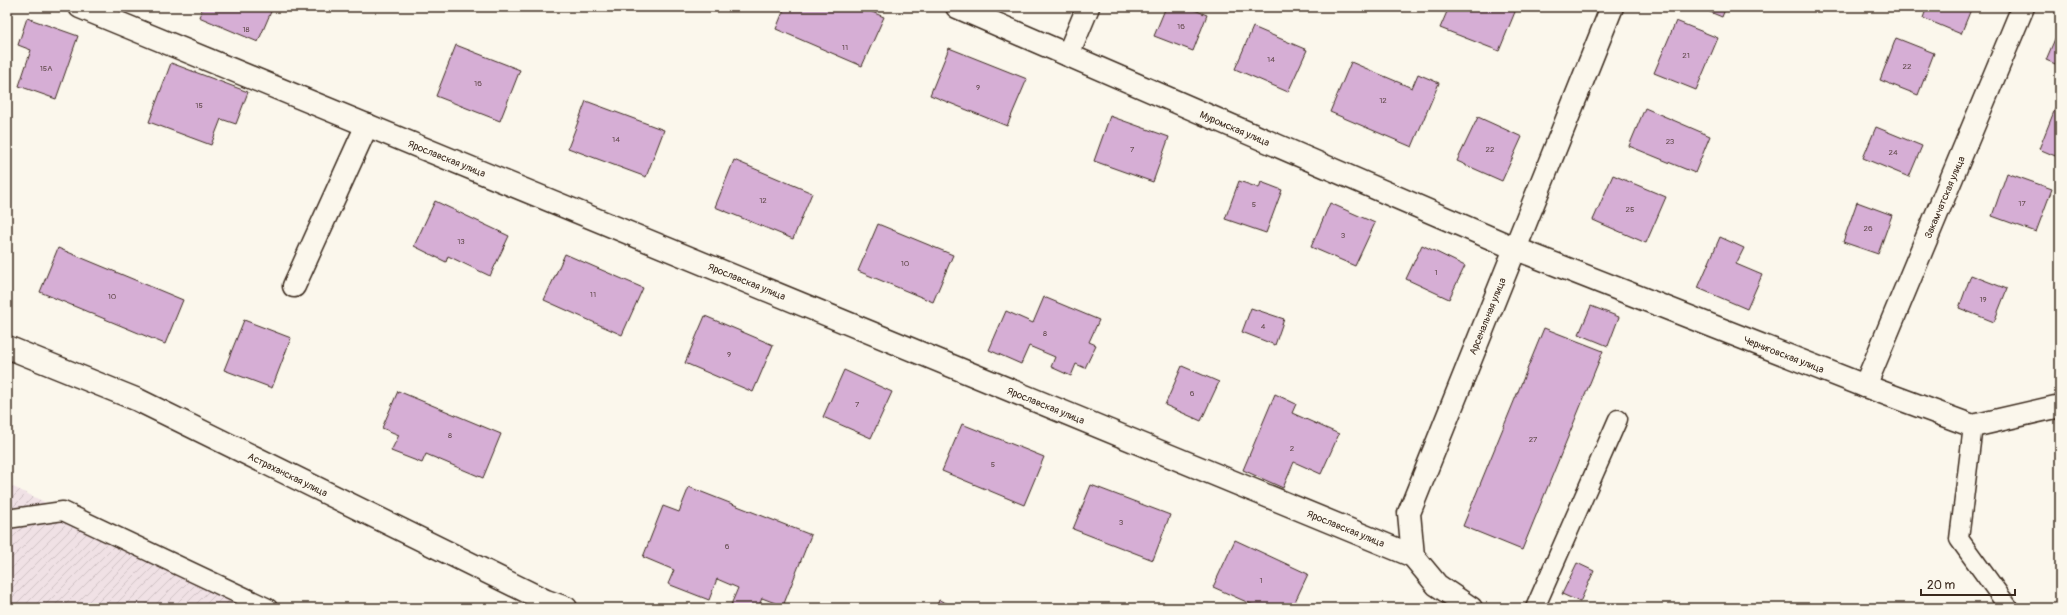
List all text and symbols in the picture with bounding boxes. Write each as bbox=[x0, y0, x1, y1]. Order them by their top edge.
house number: 16 bbox=[1177, 22, 1185, 31]
house number: 18 bbox=[242, 25, 250, 34]
house number: 11 bbox=[842, 43, 848, 52]
house number: 21 bbox=[1682, 51, 1690, 60]
house number: 14 bbox=[1267, 55, 1275, 64]
house number: 22 bbox=[1903, 62, 1912, 71]
house number: 15А bbox=[40, 64, 52, 73]
house number: 16 bbox=[474, 79, 482, 88]
house number: 9 bbox=[976, 83, 980, 92]
house number: 12 bbox=[1379, 96, 1387, 105]
house number: 15 bbox=[195, 101, 203, 110]
street label: Муромская улица bbox=[1198, 109, 1272, 149]
house number: 14 bbox=[612, 135, 620, 144]
house number: 23 bbox=[1666, 137, 1675, 146]
street label: Ярославская улица bbox=[406, 138, 487, 180]
house number: 7 bbox=[1130, 145, 1135, 154]
house number: 22 bbox=[1486, 145, 1495, 154]
house number: 24 bbox=[1888, 148, 1898, 157]
street label: Закамчатская улица bbox=[1922, 154, 1968, 240]
house number: 12 bbox=[759, 196, 767, 205]
house number: 17 bbox=[2018, 199, 2026, 208]
house number: 5 bbox=[1252, 200, 1256, 209]
house number: 25 bbox=[1626, 205, 1634, 214]
house number: 26 bbox=[1863, 224, 1873, 233]
house number: 3 bbox=[1341, 231, 1346, 240]
house number: 13 bbox=[457, 237, 465, 246]
house number: 10 bbox=[901, 259, 910, 268]
street label: Ярославская улица bbox=[706, 261, 787, 303]
house number: 1 bbox=[1434, 268, 1438, 277]
street label: Арсенальная улица bbox=[1467, 276, 1509, 357]
house number: 11 bbox=[590, 290, 596, 299]
house number: 10 bbox=[108, 292, 117, 301]
house number: 19 bbox=[1979, 295, 1987, 304]
house number: 4 bbox=[1261, 322, 1266, 331]
house number: 8 bbox=[1043, 329, 1047, 338]
street label: Черниговская улица bbox=[1742, 334, 1826, 376]
house number: 9 bbox=[727, 350, 731, 359]
street label: Ярославская улица bbox=[1005, 385, 1086, 427]
house number: 6 bbox=[1190, 389, 1195, 398]
house number: 7 bbox=[855, 400, 860, 409]
house number: 8 bbox=[448, 431, 452, 440]
house number: 27 bbox=[1529, 435, 1538, 444]
house number: 2 bbox=[1290, 444, 1295, 453]
street label: Астраханская улица bbox=[246, 450, 330, 500]
house number: 5 bbox=[991, 460, 995, 469]
street label: Ярославская улица bbox=[1305, 508, 1386, 550]
house number: 3 bbox=[1119, 518, 1124, 527]
house number: 6 bbox=[725, 542, 730, 551]
scale bar bbox=[1921, 571, 2015, 597]
house number: 1 bbox=[1259, 576, 1263, 585]
text: 20 m bbox=[1927, 578, 1956, 593]

